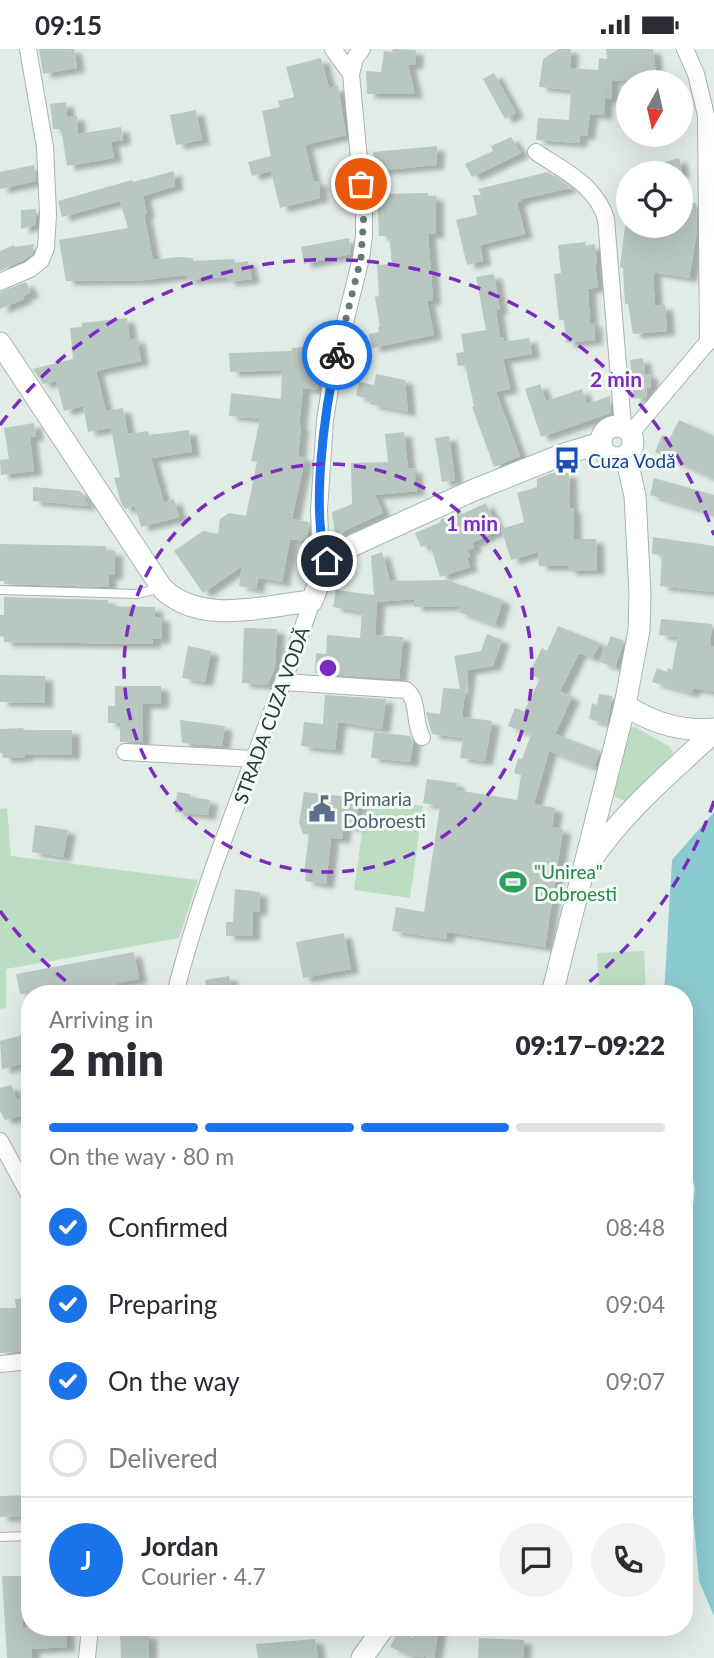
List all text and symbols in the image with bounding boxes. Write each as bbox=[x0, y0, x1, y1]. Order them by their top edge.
text: 09:15 bbox=[35, 9, 102, 41]
north arrow bbox=[616, 70, 693, 147]
map controls bbox=[616, 70, 693, 238]
pin bbox=[331, 154, 391, 214]
button: locate bbox=[616, 161, 693, 238]
icon: bag bbox=[342, 165, 380, 203]
courier bbox=[302, 320, 372, 390]
icon: bike bbox=[318, 336, 356, 374]
text: 2 min bbox=[590, 366, 642, 391]
bus stop icon: Cuza Vodă bbox=[552, 445, 582, 475]
place label: Cuza Vodă bbox=[588, 449, 676, 472]
text: 1 min bbox=[446, 510, 498, 535]
pin bbox=[297, 531, 357, 591]
icon: home bbox=[308, 542, 346, 580]
street label: STRADA CUZA VODĂ bbox=[228, 623, 314, 807]
centre of rings bbox=[316, 656, 340, 680]
place label: Primaria Dobroesti bbox=[343, 787, 426, 832]
public building icon: Primaria Dobroesti bbox=[307, 794, 337, 824]
place label: "Unirea" Dobroesti bbox=[534, 860, 617, 905]
sports icon: "Unirea" Dobroesti bbox=[498, 867, 528, 897]
text: Arriving in bbox=[49, 1005, 153, 1033]
text: 09:17–09:22 bbox=[515, 1029, 665, 1061]
text: 2 min bbox=[49, 1031, 164, 1086]
text: On the way · 80 m bbox=[49, 1142, 234, 1170]
icon: check bbox=[49, 1208, 87, 1246]
text: Confirmed bbox=[108, 1211, 228, 1243]
text: 08:48 bbox=[606, 1213, 665, 1241]
icon: check bbox=[49, 1285, 87, 1323]
text: Preparing bbox=[108, 1288, 217, 1320]
text: 09:04 bbox=[606, 1290, 665, 1318]
icon: check bbox=[49, 1362, 87, 1400]
text: On the way bbox=[108, 1365, 240, 1397]
text: 09:07 bbox=[606, 1367, 665, 1395]
text: Delivered bbox=[108, 1442, 218, 1474]
button: chat bbox=[499, 1523, 573, 1597]
button: phone bbox=[591, 1523, 665, 1597]
text: Jordan bbox=[141, 1530, 219, 1562]
text: J bbox=[80, 1544, 92, 1576]
text: Courier · 4.7 bbox=[141, 1562, 266, 1590]

